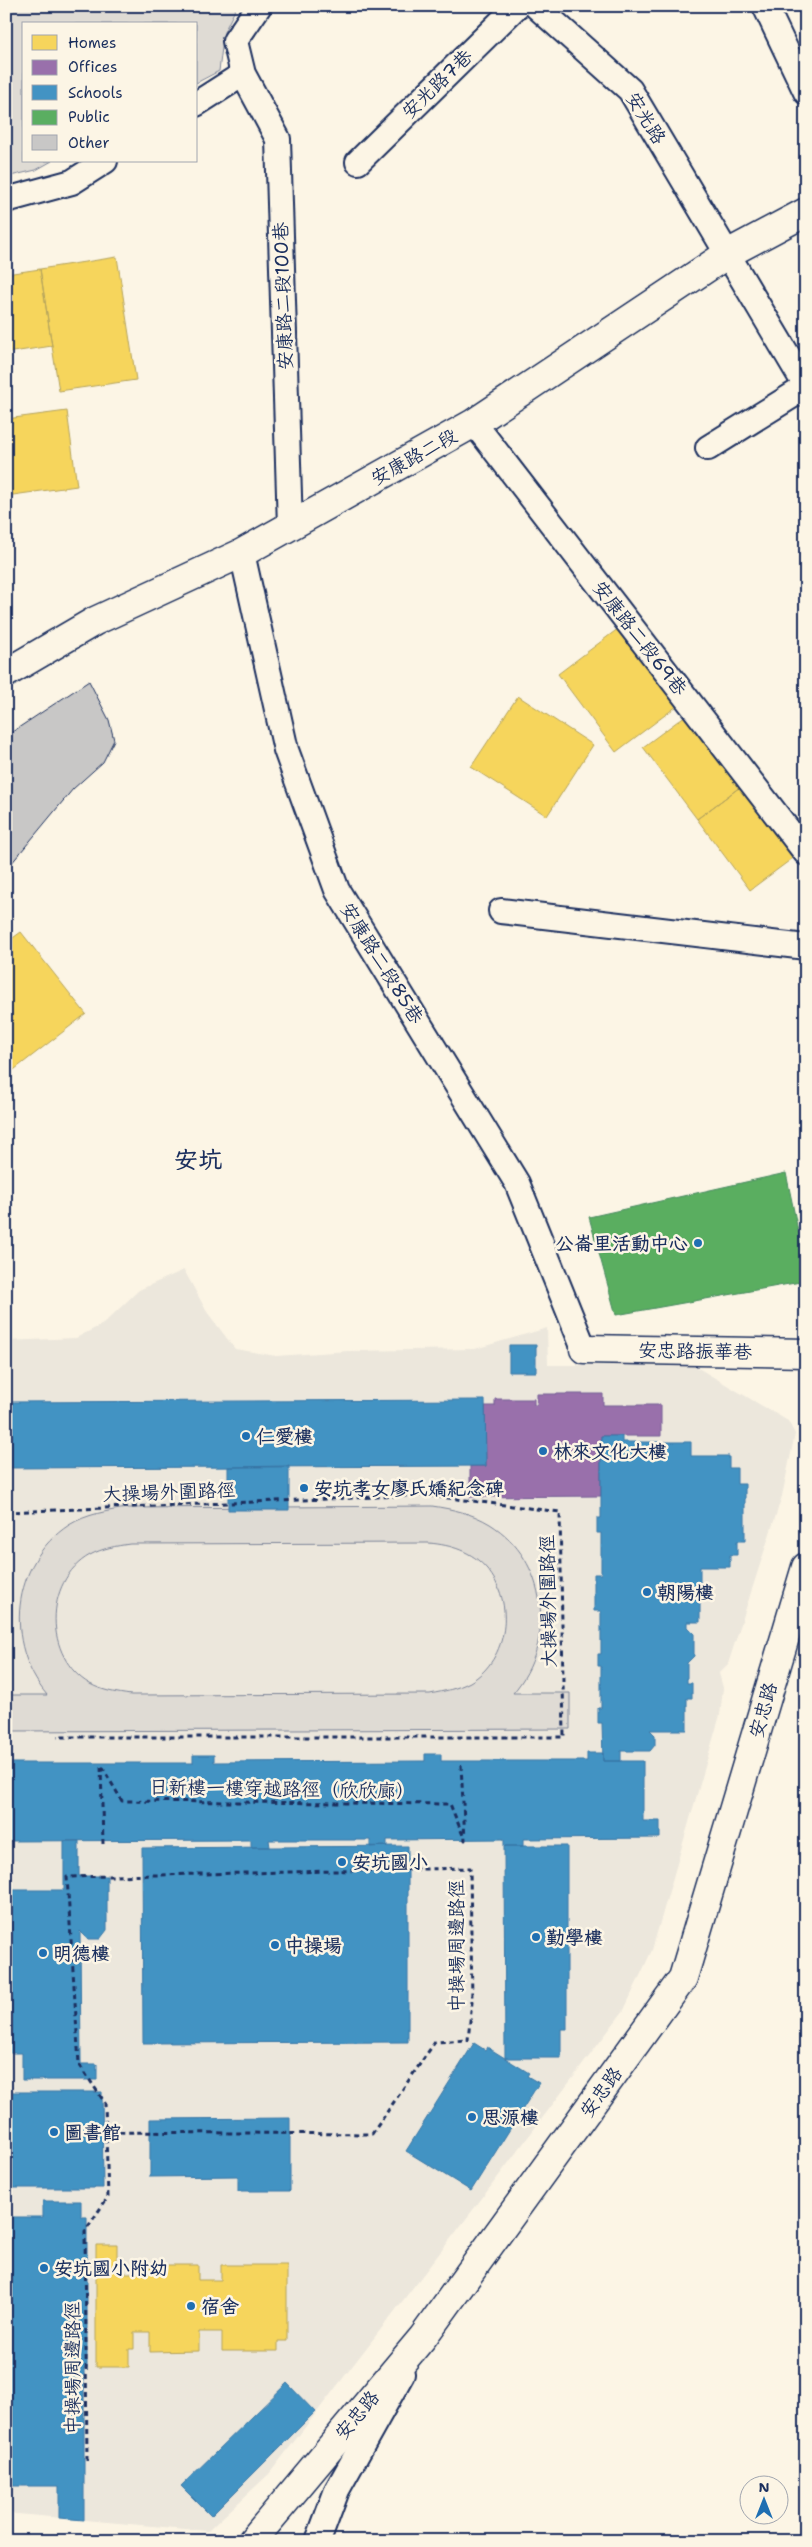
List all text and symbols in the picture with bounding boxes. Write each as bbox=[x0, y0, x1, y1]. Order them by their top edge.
legend bbox=[22, 22, 198, 162]
text: Homes bbox=[68, 33, 116, 53]
street label: 安光路7巷 bbox=[396, 44, 478, 124]
text: Offices bbox=[68, 57, 117, 77]
text: Schools bbox=[68, 83, 123, 103]
street label: 安光路 bbox=[620, 87, 672, 149]
text: Public bbox=[68, 107, 110, 127]
text: Other bbox=[68, 133, 110, 153]
street label: 安康路二段100巷 bbox=[268, 222, 298, 370]
street label: 安康路二段 bbox=[366, 423, 462, 491]
street label: 安康路二段69巷 bbox=[587, 575, 693, 701]
street label: 安康路二段85巷 bbox=[335, 898, 429, 1028]
district label: 安坑 bbox=[174, 1144, 222, 1176]
place label: 公崙里活動中心 bbox=[555, 1231, 688, 1256]
marker: 公崙里活動中心 bbox=[692, 1237, 704, 1249]
street label: 安忠路振華巷 bbox=[638, 1338, 752, 1364]
place label: 仁愛樓 bbox=[256, 1424, 313, 1449]
marker: 仁愛樓 bbox=[240, 1430, 252, 1442]
place label: 林來文化大樓 bbox=[553, 1439, 667, 1464]
marker: 林來文化大樓 bbox=[537, 1445, 549, 1457]
place label: 安坑孝女廖氏嬌紀念碑 bbox=[314, 1476, 504, 1501]
street label: 大操場外圍路徑 bbox=[102, 1477, 236, 1507]
marker: 安坑孝女廖氏嬌紀念碑 bbox=[298, 1482, 310, 1494]
street label: 大操場外圍路徑 bbox=[534, 1534, 562, 1668]
place label: 朝陽樓 bbox=[657, 1580, 714, 1605]
marker: 朝陽樓 bbox=[641, 1586, 653, 1598]
street label: 安忠路 bbox=[743, 1679, 783, 1741]
street label: 日新樓一樓穿越路徑（欣欣廊） bbox=[149, 1774, 415, 1804]
place label: 安坑國小 bbox=[352, 1850, 428, 1875]
marker: 安坑國小 bbox=[336, 1856, 348, 1868]
street label: 中操場周邊路徑 bbox=[444, 1879, 469, 2013]
place label: 勤學樓 bbox=[546, 1925, 603, 1950]
marker: 勤學樓 bbox=[530, 1931, 542, 1943]
place label: 中操場 bbox=[285, 1933, 342, 1958]
marker: 中操場 bbox=[269, 1939, 281, 1951]
place label: 明德樓 bbox=[53, 1941, 110, 1966]
marker: 明德樓 bbox=[37, 1947, 49, 1959]
street label: 安忠路 bbox=[574, 2062, 628, 2122]
place label: 思源樓 bbox=[482, 2105, 539, 2130]
marker: 思源樓 bbox=[466, 2111, 478, 2123]
place label: 圖書館 bbox=[64, 2120, 121, 2145]
marker: 圖書館 bbox=[48, 2126, 60, 2138]
place label: 安坑國小附幼 bbox=[54, 2256, 168, 2281]
marker: 安坑國小附幼 bbox=[38, 2262, 50, 2274]
place label: 宿舍 bbox=[201, 2294, 239, 2319]
marker: 宿舍 bbox=[185, 2300, 197, 2312]
street label: 中操場周邊路徑 bbox=[60, 2301, 85, 2435]
street label: 安忠路 bbox=[329, 2385, 385, 2445]
north arrow bbox=[740, 2474, 790, 2524]
text: N bbox=[758, 2478, 770, 2496]

